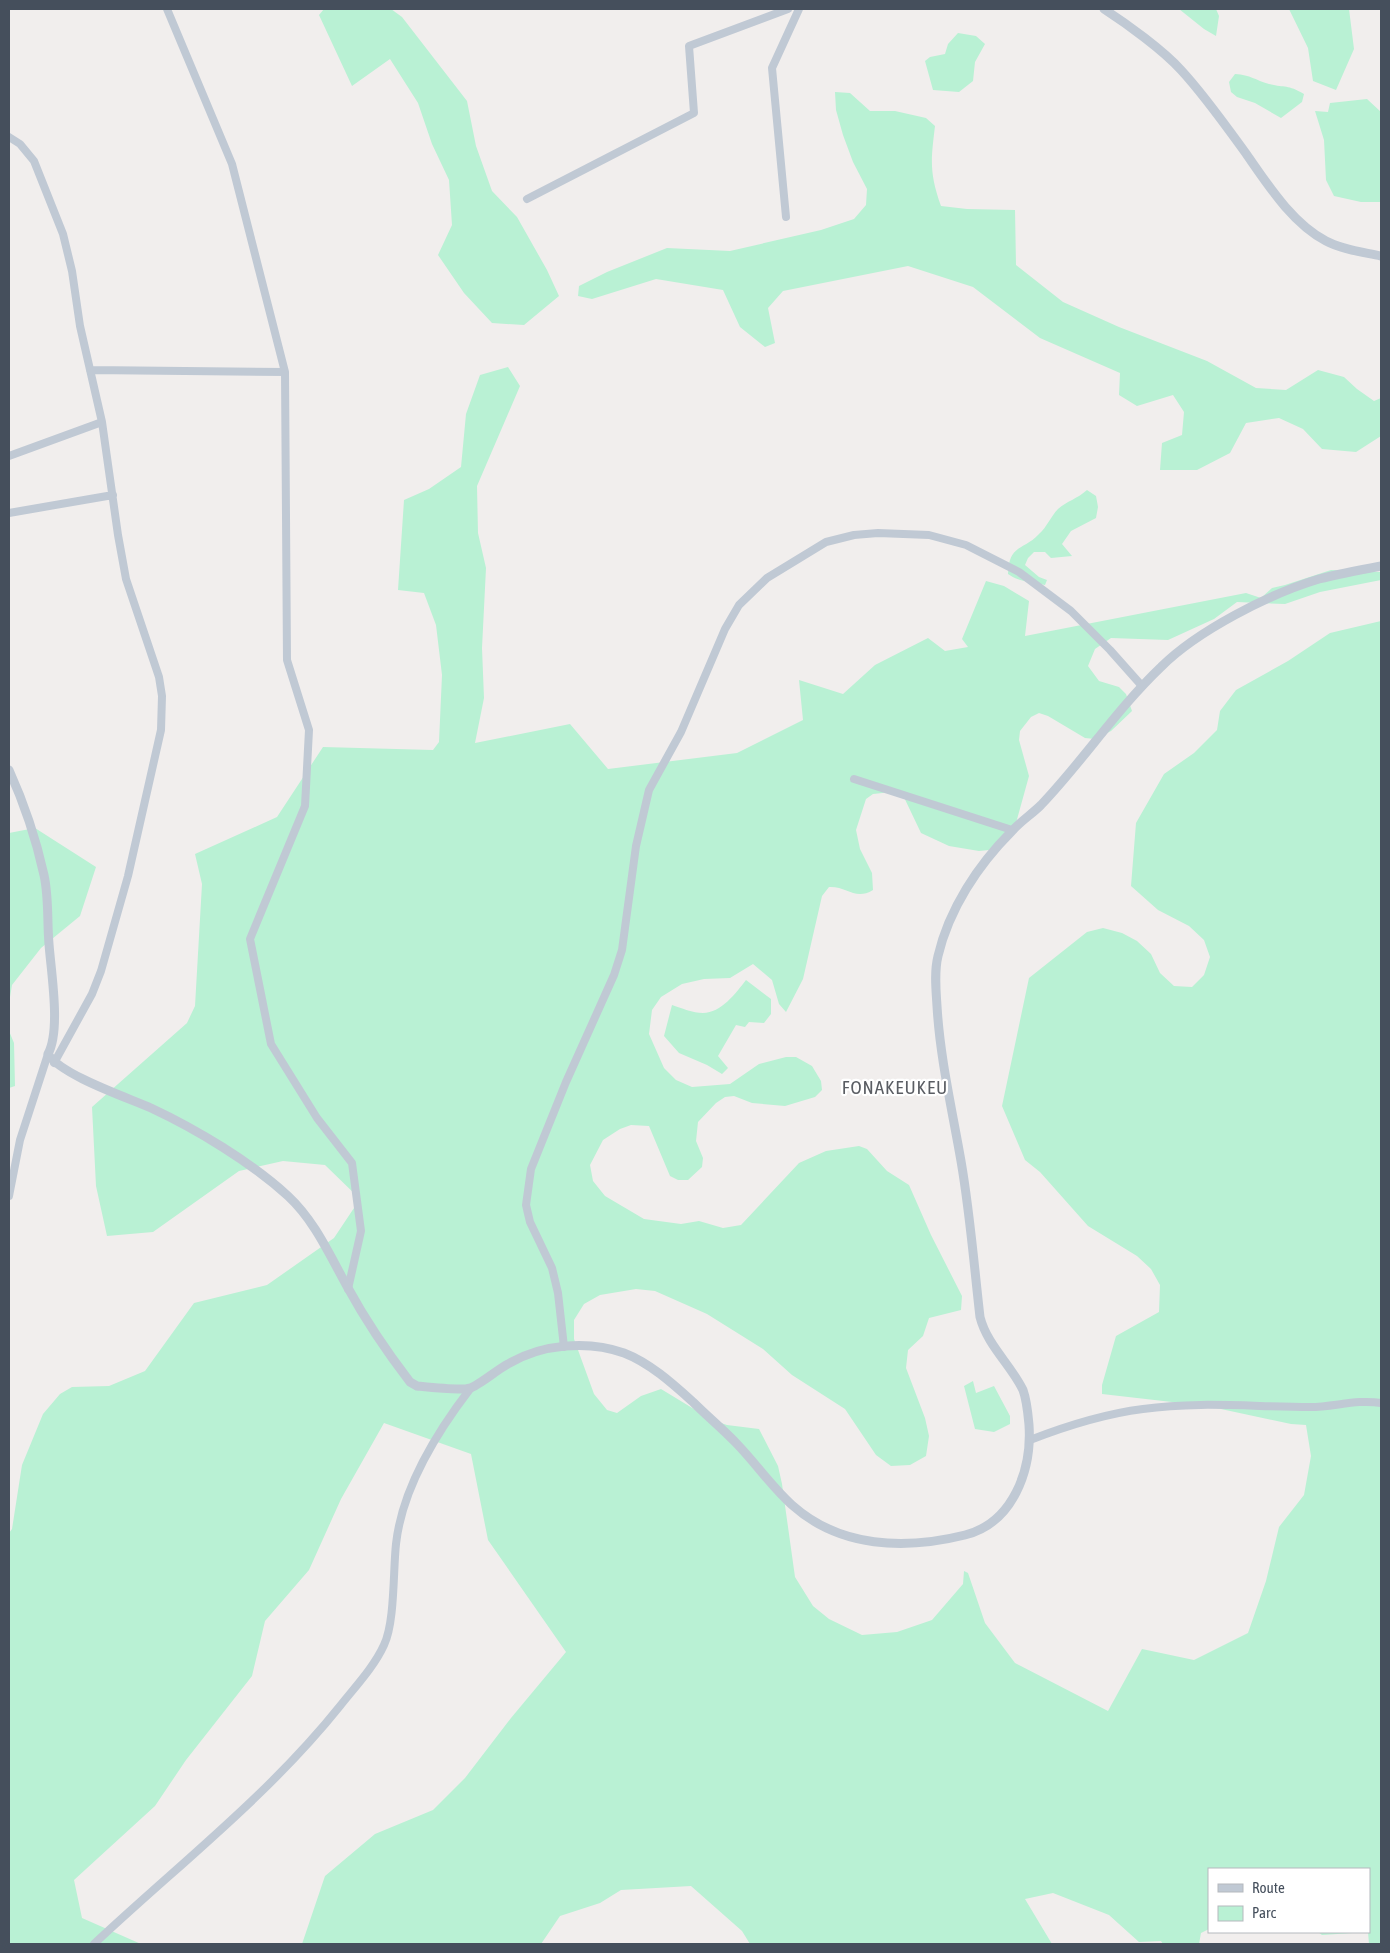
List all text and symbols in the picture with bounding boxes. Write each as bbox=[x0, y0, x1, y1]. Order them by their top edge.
district label: FONAKEUKEU bbox=[842, 1076, 948, 1098]
legend bbox=[1208, 1868, 1370, 1933]
text: Route bbox=[1252, 1879, 1285, 1896]
text: Parc bbox=[1252, 1904, 1276, 1921]

